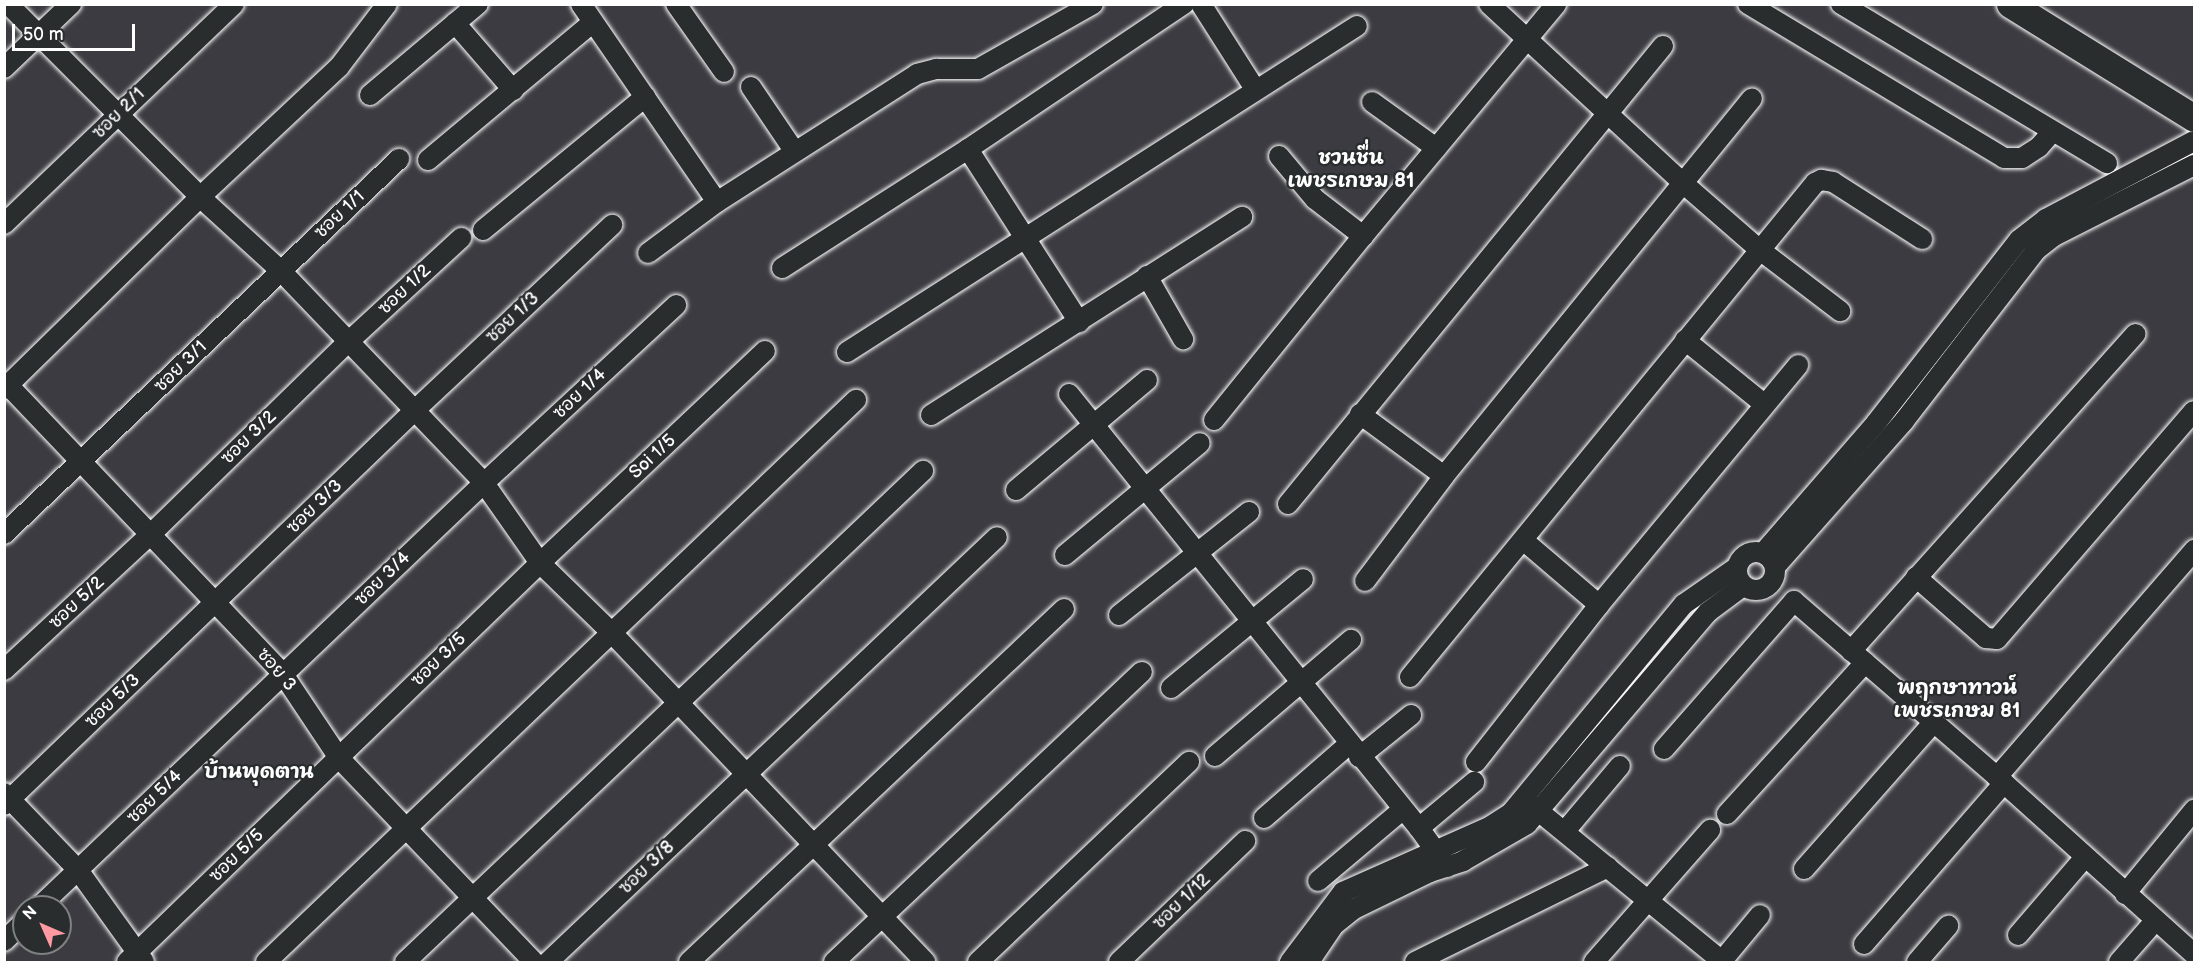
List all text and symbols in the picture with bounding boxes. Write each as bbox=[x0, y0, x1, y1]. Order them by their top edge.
scale bar bbox=[15, 12, 138, 50]
text: 50 m bbox=[23, 24, 64, 45]
street label: ซอย 2/1 bbox=[88, 84, 150, 144]
district label: ชวนชื่น เพชรเกษม 81 bbox=[1288, 147, 1414, 194]
street label: ซอย 1/1 bbox=[311, 186, 369, 244]
street label: ซอย 1/2 bbox=[374, 260, 436, 320]
street label: ซอย 1/3 bbox=[482, 288, 544, 348]
street label: ซอย 3/1 bbox=[150, 337, 212, 397]
street label: ซอย 1/4 bbox=[549, 364, 611, 424]
street label: ซอย 3/2 bbox=[217, 407, 281, 469]
street label: Soi 1/5 bbox=[625, 430, 681, 484]
street label: ซอย 3/3 bbox=[283, 475, 347, 539]
street label: ซอย 3/4 bbox=[351, 547, 415, 611]
street label: ซอย 5/2 bbox=[45, 572, 109, 634]
street label: ซอย 3/5 bbox=[407, 629, 471, 691]
street label: ซอย 3 bbox=[252, 644, 300, 696]
street label: ซอย 5/3 bbox=[81, 670, 145, 732]
district label: พฤกษาทาวน์ เพชรเกษม 81 bbox=[1894, 677, 2020, 724]
district label: บ้านพุดตาน bbox=[204, 760, 314, 784]
street label: ซอย 5/4 bbox=[123, 766, 187, 828]
street label: ซอย 5/5 bbox=[205, 825, 269, 887]
street label: ซอย 3/8 bbox=[615, 837, 679, 899]
street label: ซอย 1/12 bbox=[1149, 870, 1215, 934]
north arrow bbox=[12, 895, 72, 955]
text: N bbox=[19, 902, 41, 924]

